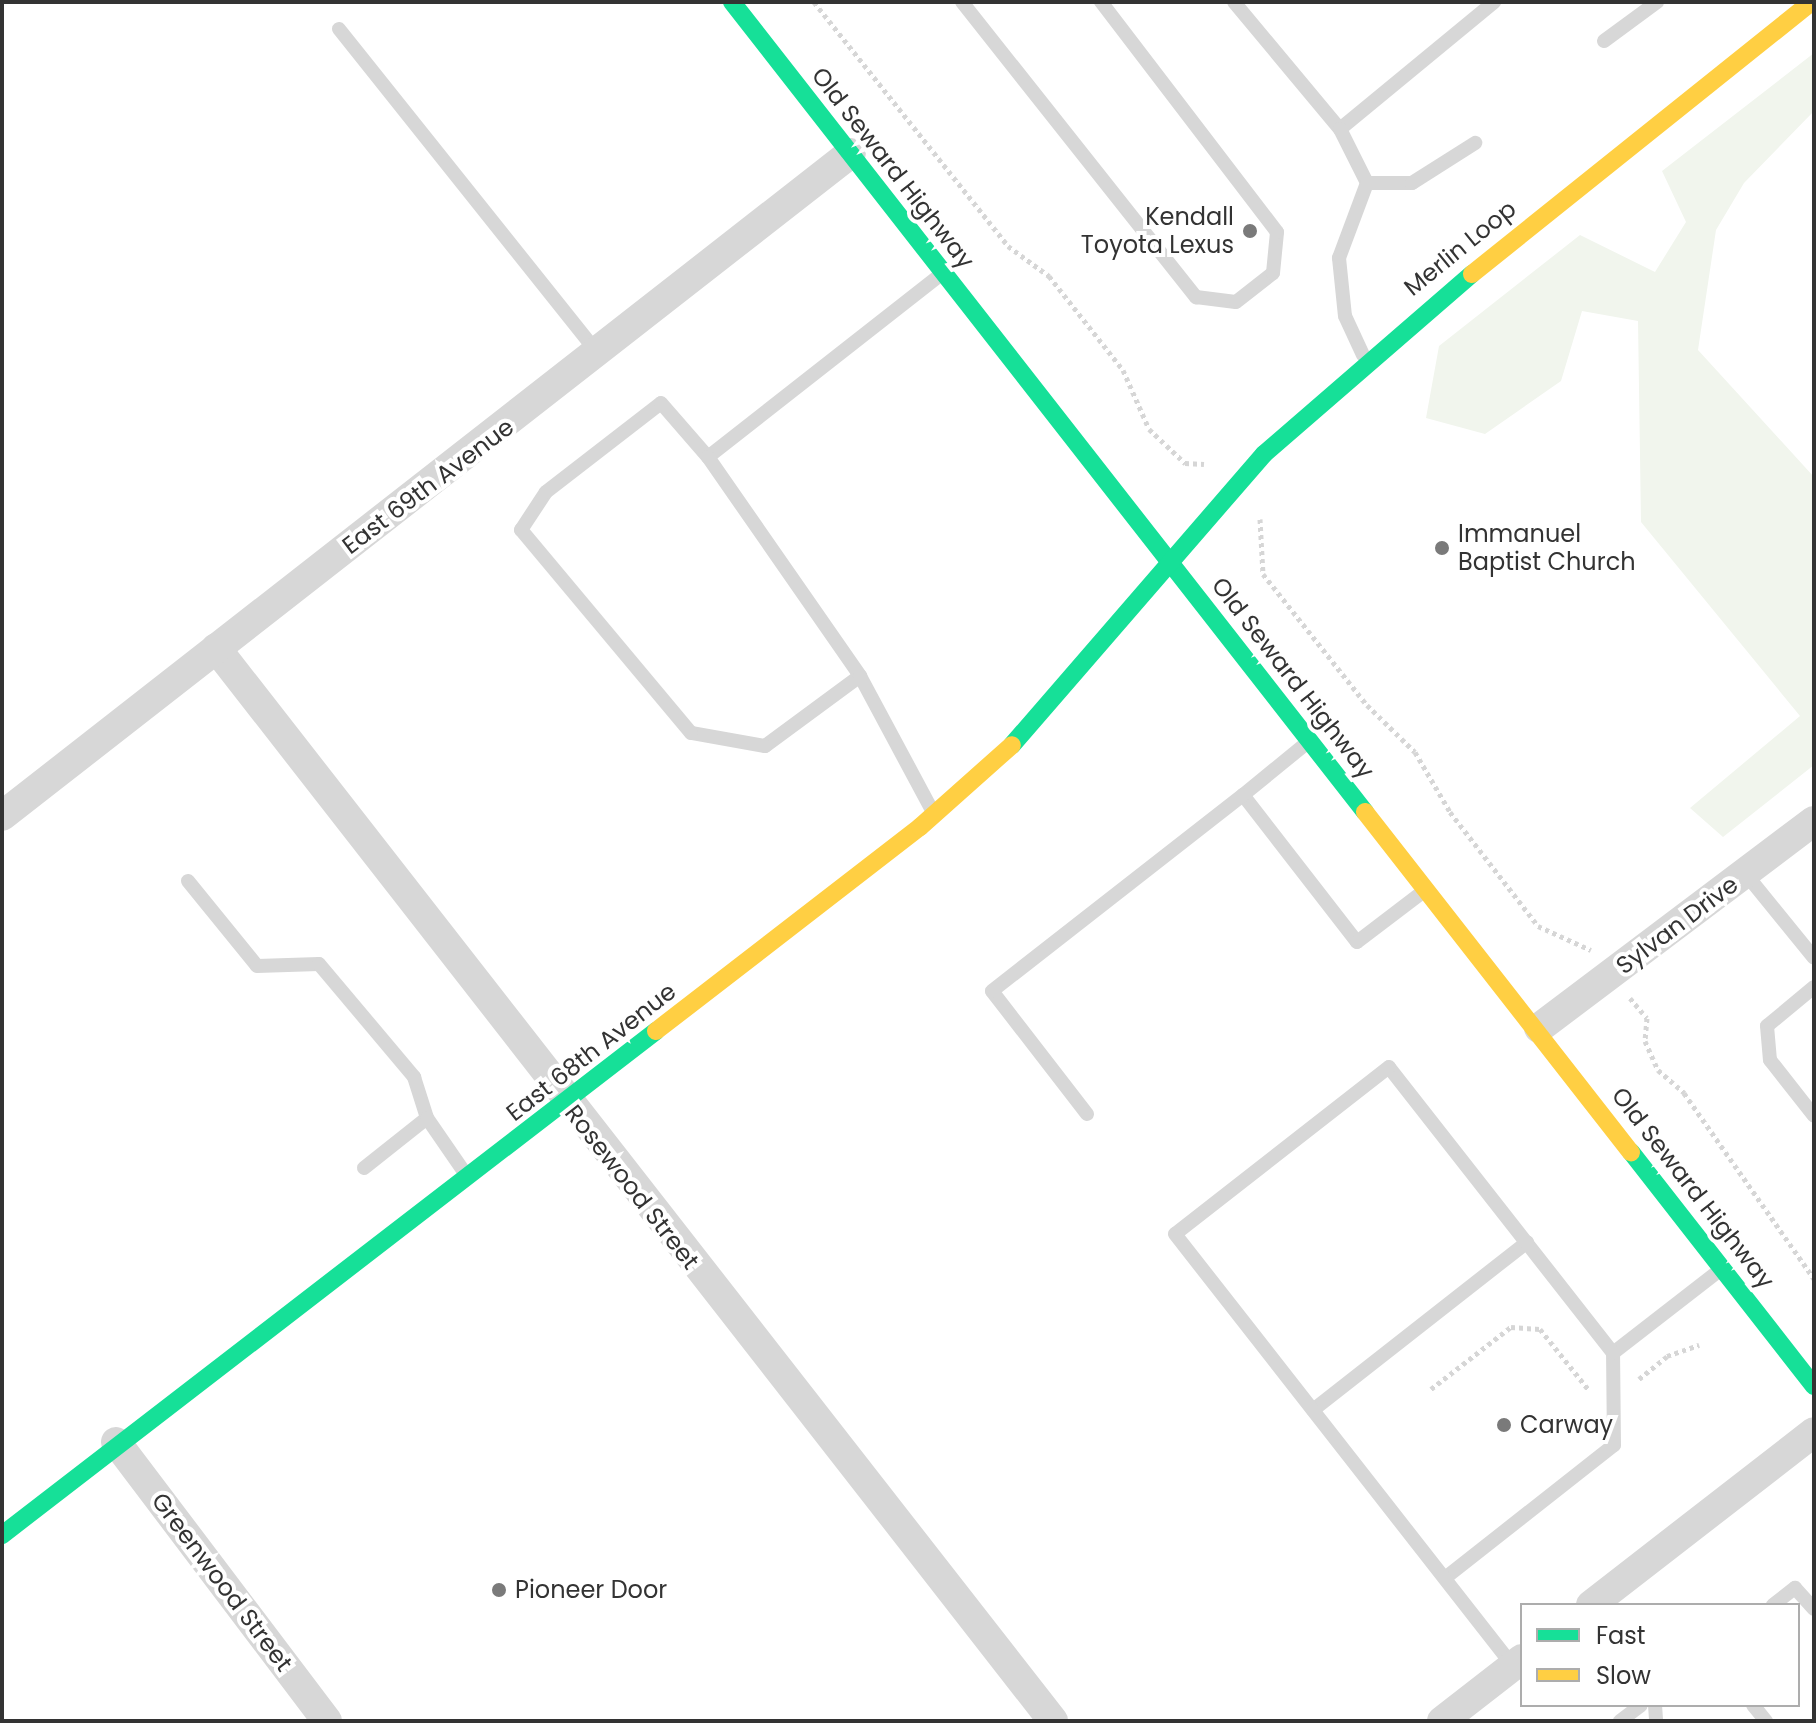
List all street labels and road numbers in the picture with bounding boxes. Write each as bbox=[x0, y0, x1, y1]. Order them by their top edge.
street label: Old Seward Highway bbox=[806, 62, 980, 274]
street label: Merlin Loop bbox=[1398, 194, 1522, 302]
street label: East 69th Avenue bbox=[337, 412, 519, 560]
street label: Old Seward Highway bbox=[1206, 572, 1380, 784]
street label: Sylvan Drive bbox=[1610, 870, 1744, 980]
street label: East 68th Avenue bbox=[500, 977, 682, 1127]
street label: Old Seward Highway bbox=[1606, 1082, 1780, 1294]
street label: Rosewood Street bbox=[559, 1099, 705, 1275]
street label: Greenwood Street bbox=[145, 1487, 299, 1677]

